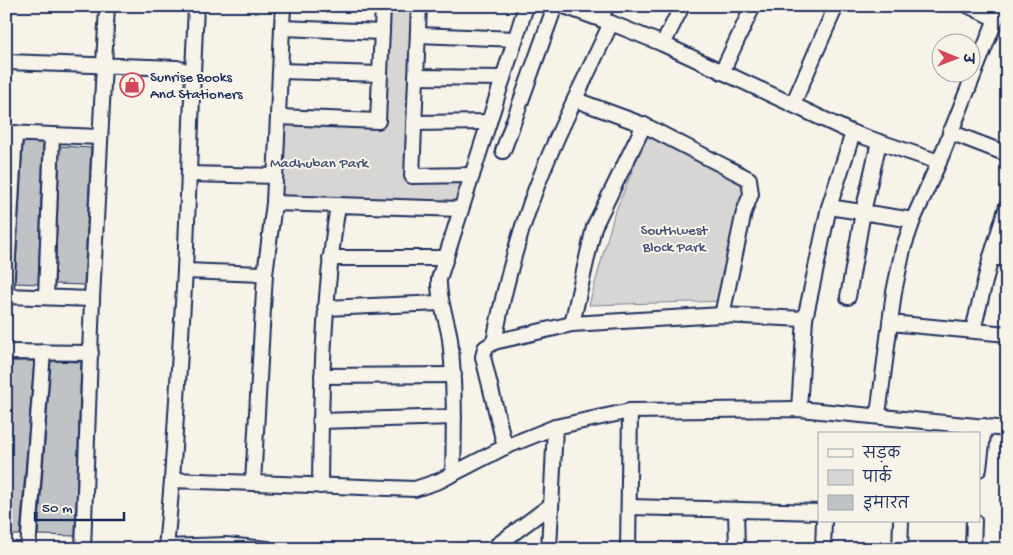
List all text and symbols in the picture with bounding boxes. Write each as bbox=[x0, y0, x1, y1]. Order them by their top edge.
north arrow bbox=[930, 32, 980, 82]
text: उ bbox=[958, 51, 975, 65]
place label: Sunrise Books And Stationers bbox=[150, 69, 243, 104]
shop icon: Sunrise Books And Stationers bbox=[119, 72, 145, 98]
park label: Madhuban Park bbox=[270, 155, 369, 173]
park label: Southwest Block Park bbox=[641, 222, 709, 257]
legend bbox=[818, 432, 980, 522]
text: सड़क bbox=[862, 446, 901, 464]
text: पार्क bbox=[862, 465, 893, 488]
scale bar bbox=[35, 490, 124, 522]
text: इमारत bbox=[863, 495, 910, 514]
text: 50 m bbox=[42, 500, 73, 518]

